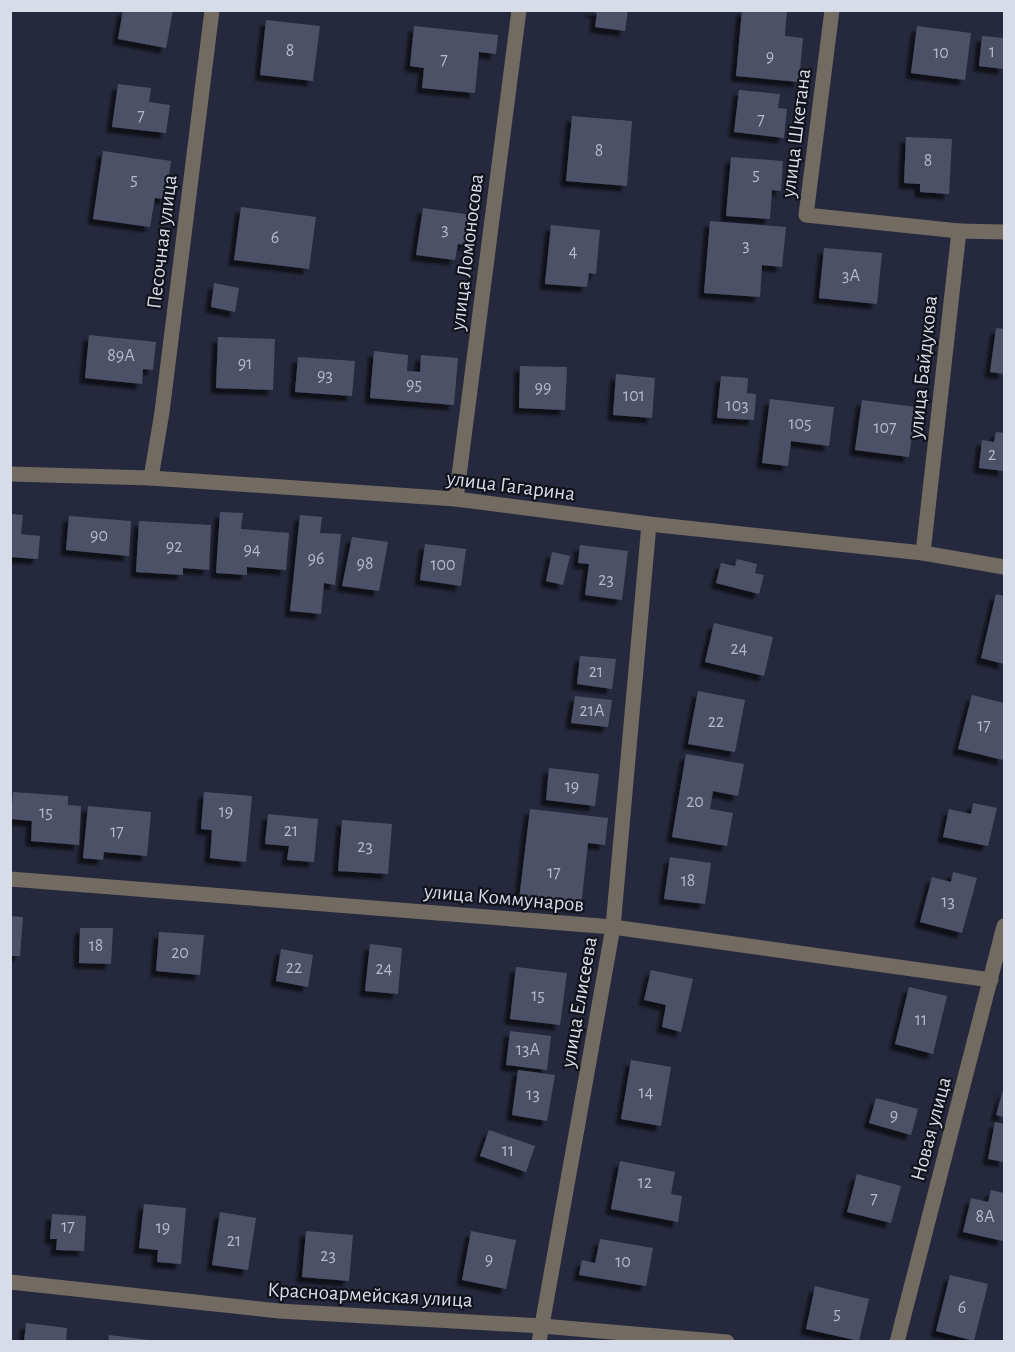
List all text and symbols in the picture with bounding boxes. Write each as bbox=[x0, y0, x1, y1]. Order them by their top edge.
house number: 8 bbox=[286, 42, 294, 60]
house number: 1 bbox=[989, 43, 995, 61]
house number: 10 bbox=[933, 44, 949, 62]
house number: 9 bbox=[766, 48, 774, 66]
house number: 7 bbox=[440, 51, 448, 69]
street label: улица Шкетана bbox=[778, 67, 814, 200]
house number: 7 bbox=[137, 107, 145, 125]
house number: 7 bbox=[757, 111, 765, 129]
house number: 8 bbox=[595, 142, 603, 160]
house number: 8 bbox=[924, 152, 932, 170]
house number: 5 bbox=[752, 166, 760, 184]
house number: 5 bbox=[130, 171, 138, 189]
street label: улица Ломоносова bbox=[447, 172, 487, 332]
street label: Песочная улица bbox=[143, 173, 181, 310]
house number: 3 bbox=[441, 221, 449, 239]
house number: 6 bbox=[271, 229, 279, 247]
house number: 3 bbox=[742, 237, 750, 255]
house number: 4 bbox=[569, 243, 578, 261]
house number: 3А bbox=[842, 267, 860, 285]
street label: улица Байдукова bbox=[905, 294, 941, 441]
house number: 89А bbox=[107, 347, 135, 365]
house number: 91 bbox=[238, 355, 252, 373]
house number: 93 bbox=[317, 367, 333, 385]
house number: 95 bbox=[406, 376, 422, 394]
house number: 99 bbox=[535, 379, 551, 397]
house number: 101 bbox=[623, 387, 645, 405]
house number: 103 bbox=[725, 397, 749, 415]
house number: 105 bbox=[788, 415, 812, 433]
house number: 107 bbox=[873, 419, 897, 437]
house number: 2 bbox=[988, 446, 996, 464]
street label: улица Гагарина bbox=[445, 468, 577, 504]
house number: 90 bbox=[90, 527, 108, 545]
house number: 92 bbox=[166, 538, 182, 556]
house number: 94 bbox=[243, 541, 261, 559]
house number: 96 bbox=[308, 550, 324, 568]
house number: 98 bbox=[357, 555, 374, 573]
house number: 100 bbox=[430, 556, 456, 574]
house number: 23 bbox=[598, 571, 614, 589]
house number: 24 bbox=[731, 640, 748, 658]
house number: 21 bbox=[589, 663, 603, 681]
house number: 21А bbox=[580, 702, 605, 720]
house number: 22 bbox=[708, 713, 724, 731]
house number: 17 bbox=[977, 717, 991, 735]
house number: 19 bbox=[565, 778, 579, 796]
house number: 20 bbox=[686, 793, 704, 811]
house number: 19 bbox=[219, 803, 233, 821]
house number: 15 bbox=[39, 804, 53, 822]
house number: 21 bbox=[284, 822, 298, 840]
house number: 17 bbox=[110, 823, 124, 841]
house number: 23 bbox=[357, 838, 373, 856]
house number: 17 bbox=[547, 864, 561, 882]
house number: 18 bbox=[681, 872, 695, 890]
street label: улица Коммунаров bbox=[422, 880, 585, 915]
house number: 13 bbox=[941, 893, 955, 911]
street label: улица Елисеева bbox=[557, 935, 601, 1070]
house number: 18 bbox=[89, 937, 103, 955]
house number: 20 bbox=[171, 944, 189, 962]
house number: 22 bbox=[286, 959, 302, 977]
house number: 24 bbox=[376, 960, 393, 978]
house number: 15 bbox=[531, 987, 545, 1005]
house number: 11 bbox=[915, 1011, 927, 1029]
house number: 13А bbox=[516, 1041, 541, 1059]
street label: Новая улица bbox=[907, 1074, 955, 1183]
house number: 14 bbox=[639, 1084, 654, 1102]
house number: 13 bbox=[526, 1086, 540, 1104]
house number: 9 bbox=[890, 1107, 898, 1125]
house number: 11 bbox=[502, 1142, 514, 1160]
house number: 12 bbox=[638, 1174, 652, 1192]
house number: 7 bbox=[870, 1190, 878, 1208]
house number: 8А bbox=[975, 1208, 995, 1226]
house number: 17 bbox=[61, 1218, 75, 1236]
house number: 19 bbox=[156, 1219, 170, 1237]
house number: 21 bbox=[227, 1232, 241, 1250]
house number: 23 bbox=[320, 1247, 336, 1265]
house number: 9 bbox=[485, 1251, 493, 1269]
house number: 10 bbox=[615, 1253, 631, 1271]
street label: Красноармейская улица bbox=[267, 1279, 474, 1311]
house number: 6 bbox=[958, 1299, 966, 1317]
house number: 5 bbox=[833, 1305, 841, 1323]

